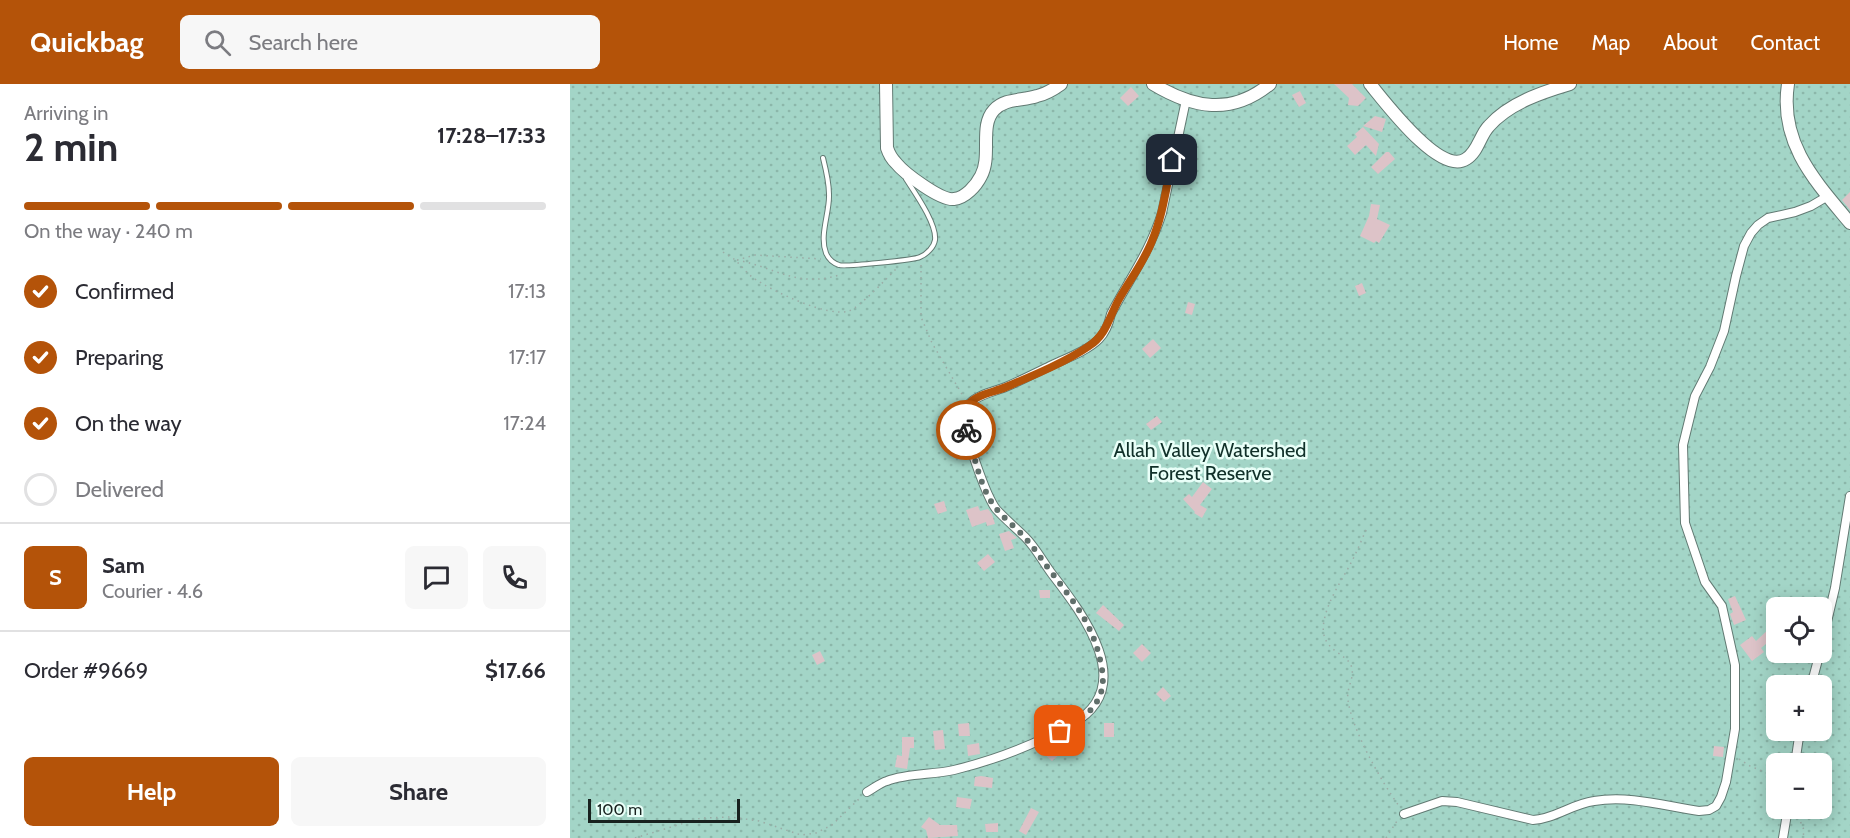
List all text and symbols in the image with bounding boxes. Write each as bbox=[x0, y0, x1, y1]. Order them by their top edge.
search box bbox=[180, 15, 600, 69]
text: Quickbag bbox=[30, 25, 144, 59]
icon: search bbox=[201, 26, 234, 59]
text: Search here bbox=[249, 29, 358, 56]
text: Home bbox=[1503, 30, 1559, 55]
text: Map bbox=[1592, 30, 1630, 55]
text: About bbox=[1663, 30, 1717, 55]
text: Contact bbox=[1750, 30, 1820, 55]
text: Arriving in bbox=[24, 101, 108, 125]
text: 17:28–17:33 bbox=[437, 122, 546, 149]
text: 2 min bbox=[24, 123, 118, 171]
pin bbox=[1146, 134, 1197, 185]
icon: home bbox=[1155, 143, 1188, 176]
text: On the way · 240 m bbox=[24, 219, 193, 243]
icon: check bbox=[24, 275, 57, 308]
text: Confirmed bbox=[75, 278, 174, 305]
text: 17:13 bbox=[508, 279, 546, 303]
icon: check bbox=[24, 341, 57, 374]
text: Preparing bbox=[75, 344, 163, 371]
text: 17:17 bbox=[509, 345, 546, 369]
courier bbox=[936, 400, 996, 460]
icon: check bbox=[24, 407, 57, 440]
text: On the way bbox=[75, 410, 182, 437]
text: 17:24 bbox=[503, 411, 546, 435]
icon: bike bbox=[950, 414, 983, 447]
park label: Allah Valley Watershed Forest Reserve bbox=[1114, 438, 1306, 485]
text: Delivered bbox=[75, 476, 164, 503]
button: chat bbox=[405, 546, 468, 609]
button: phone bbox=[483, 546, 546, 609]
text: Sam bbox=[102, 552, 145, 579]
text: S bbox=[49, 564, 62, 591]
text: Courier · 4.6 bbox=[102, 579, 203, 603]
map controls bbox=[1766, 597, 1832, 819]
button: locate bbox=[1766, 597, 1832, 663]
text: Order #9669 bbox=[24, 657, 148, 684]
text: $17.66 bbox=[485, 657, 546, 684]
button: + bbox=[1766, 675, 1832, 741]
pin bbox=[1034, 705, 1085, 756]
icon: bag bbox=[1043, 714, 1076, 747]
button: − bbox=[1766, 753, 1832, 819]
button: Help bbox=[24, 757, 279, 826]
button: Share bbox=[291, 757, 546, 826]
scale bar bbox=[588, 796, 740, 824]
text: 100 m bbox=[597, 800, 642, 819]

